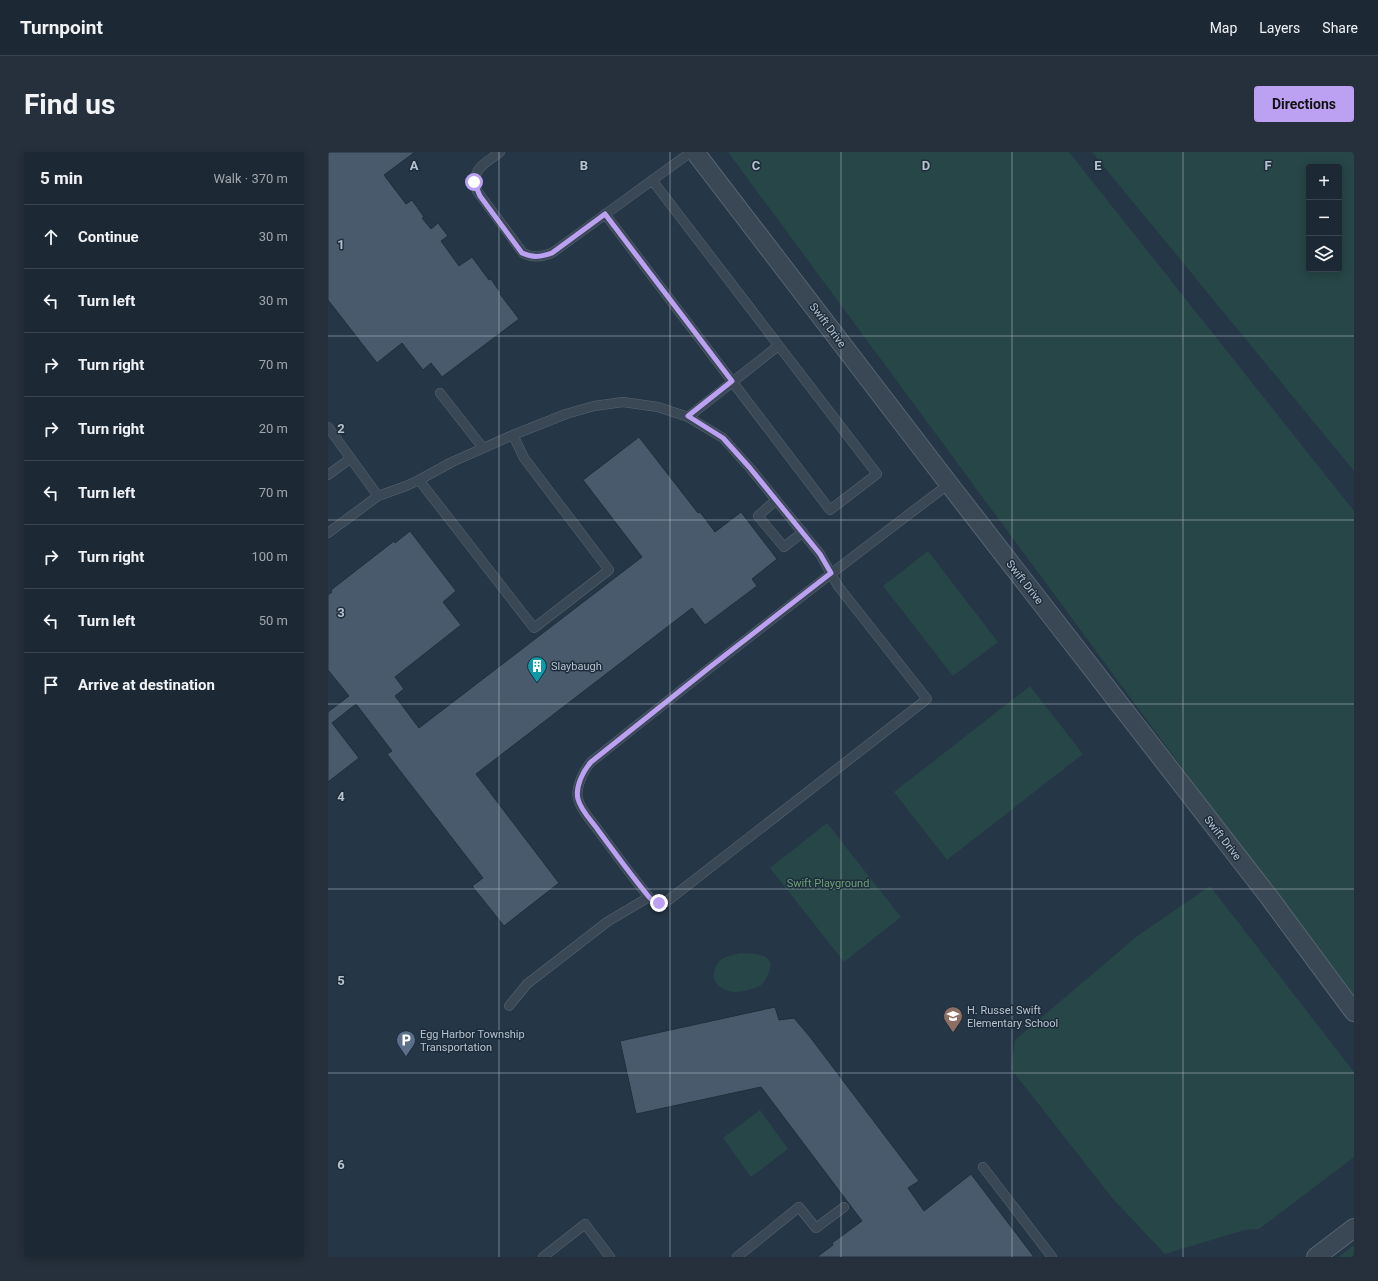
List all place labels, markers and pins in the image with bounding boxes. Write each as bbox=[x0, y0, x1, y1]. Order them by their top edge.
building icon: Slaybaugh bbox=[526, 655, 548, 683]
place label: Slaybaugh bbox=[551, 660, 602, 673]
place label: H. Russel Swift Elementary School bbox=[967, 1004, 1058, 1030]
school or university icon: H. Russel Swift Elementary School bbox=[942, 1005, 964, 1033]
place label: Egg Harbor Township Transportation bbox=[420, 1028, 525, 1054]
parking icon: Egg Harbor Township Transportation bbox=[395, 1029, 417, 1057]

